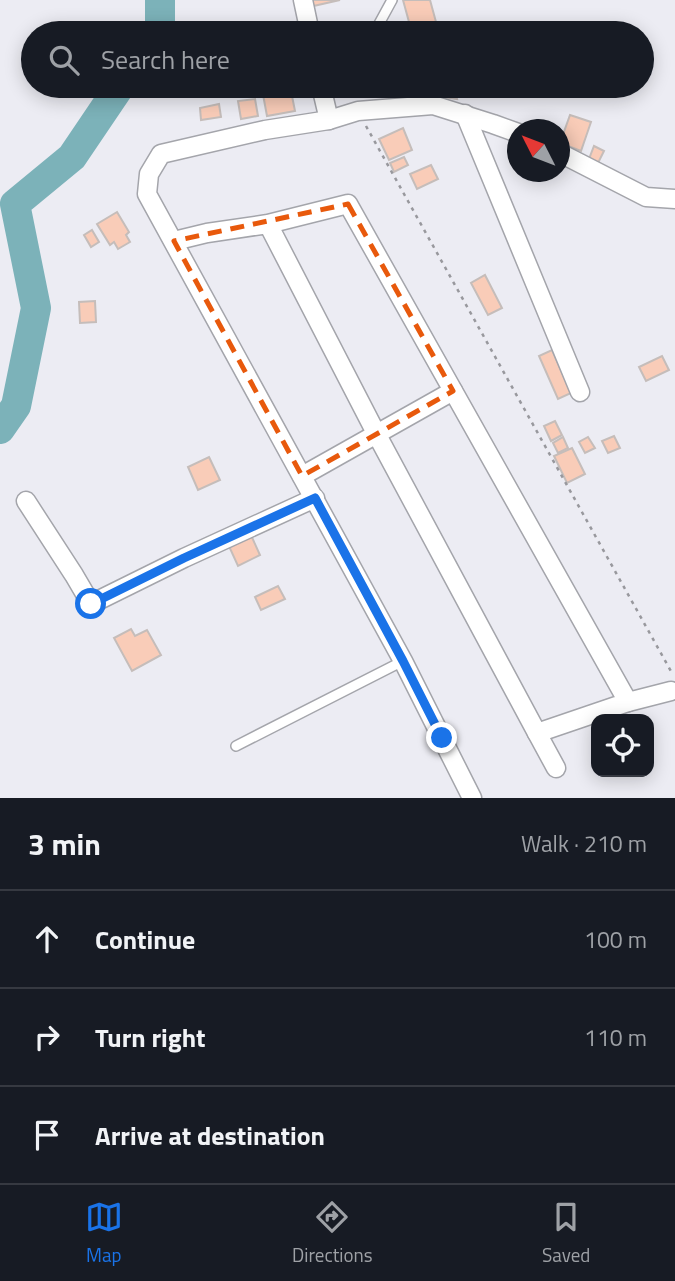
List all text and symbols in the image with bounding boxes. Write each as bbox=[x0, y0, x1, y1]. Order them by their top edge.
search box bbox=[21, 21, 654, 98]
text: Search here bbox=[101, 40, 230, 79]
icon: search bbox=[45, 41, 83, 79]
north arrow bbox=[507, 119, 570, 182]
route start bbox=[75, 588, 106, 619]
map controls bbox=[591, 714, 654, 777]
button: locate bbox=[591, 714, 654, 777]
route end bbox=[426, 722, 457, 753]
text: 3 min bbox=[28, 821, 101, 867]
text: Walk · 210 m bbox=[521, 826, 647, 861]
icon: ahead bbox=[28, 920, 66, 958]
text: Continue bbox=[95, 920, 195, 959]
text: 100 m bbox=[584, 922, 647, 957]
icon: right bbox=[28, 1018, 66, 1056]
text: Turn right bbox=[95, 1018, 206, 1057]
text: 110 m bbox=[584, 1020, 647, 1055]
icon: arrive bbox=[28, 1116, 66, 1154]
text: Arrive at destination bbox=[95, 1116, 325, 1155]
tab: Map bbox=[85, 1198, 123, 1269]
tab: Directions bbox=[292, 1198, 373, 1269]
tab: Saved bbox=[542, 1198, 590, 1269]

